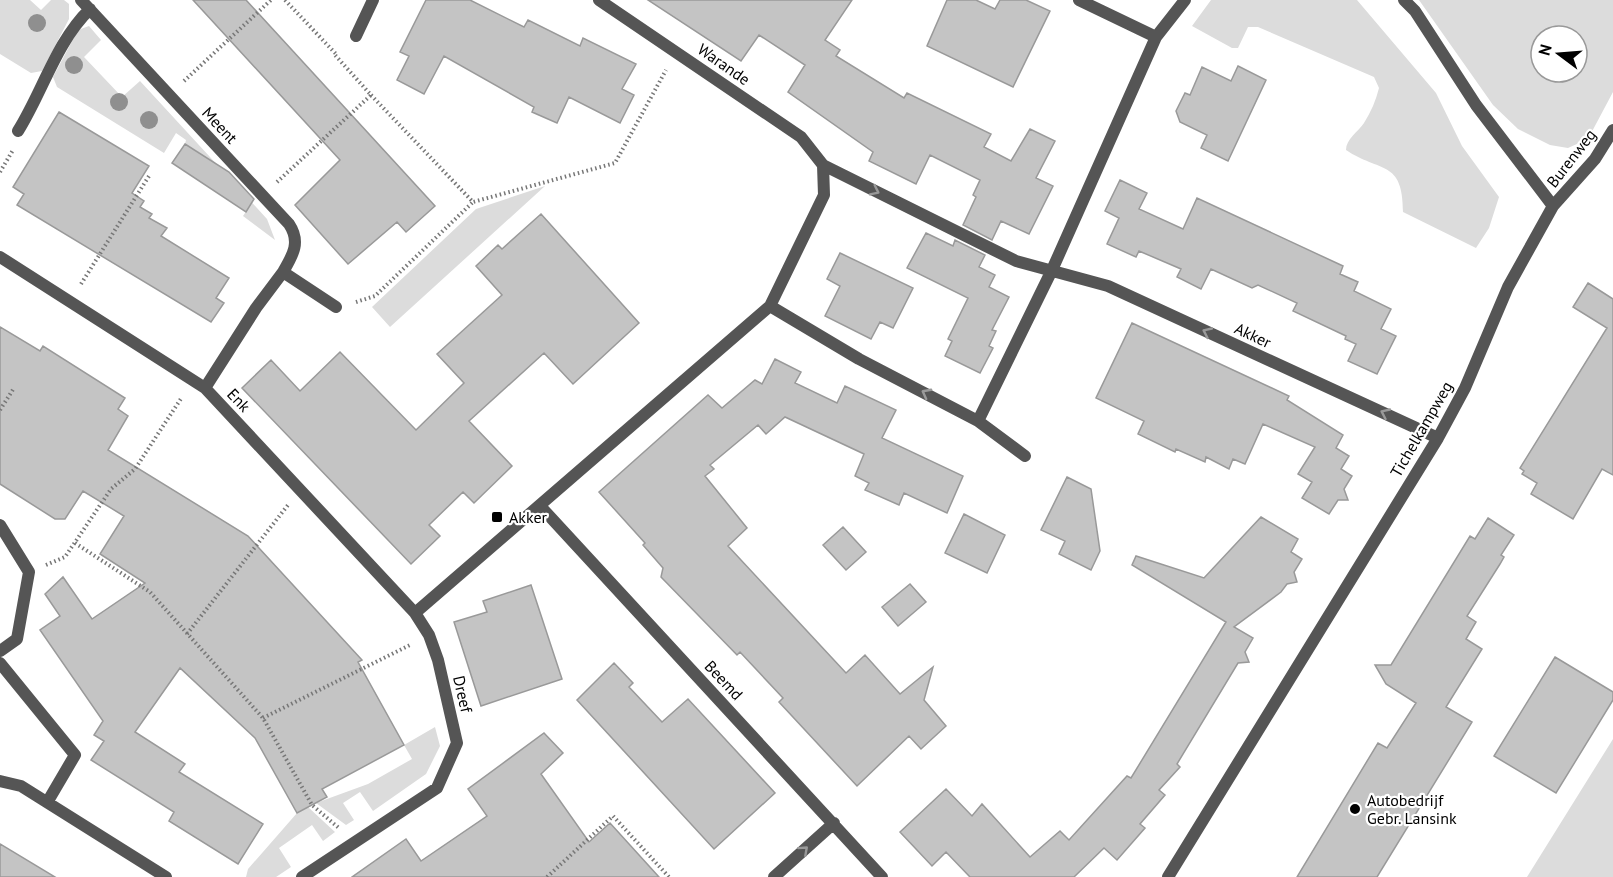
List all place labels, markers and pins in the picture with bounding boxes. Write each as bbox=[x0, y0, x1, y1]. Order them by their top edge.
place label: Akker bbox=[509, 507, 548, 527]
marker: Akker bbox=[490, 510, 504, 524]
place label: Autobedrijf Gebr. Lansink bbox=[1367, 790, 1457, 828]
marker: Autobedrijf Gebr. Lansink bbox=[1348, 802, 1362, 816]

